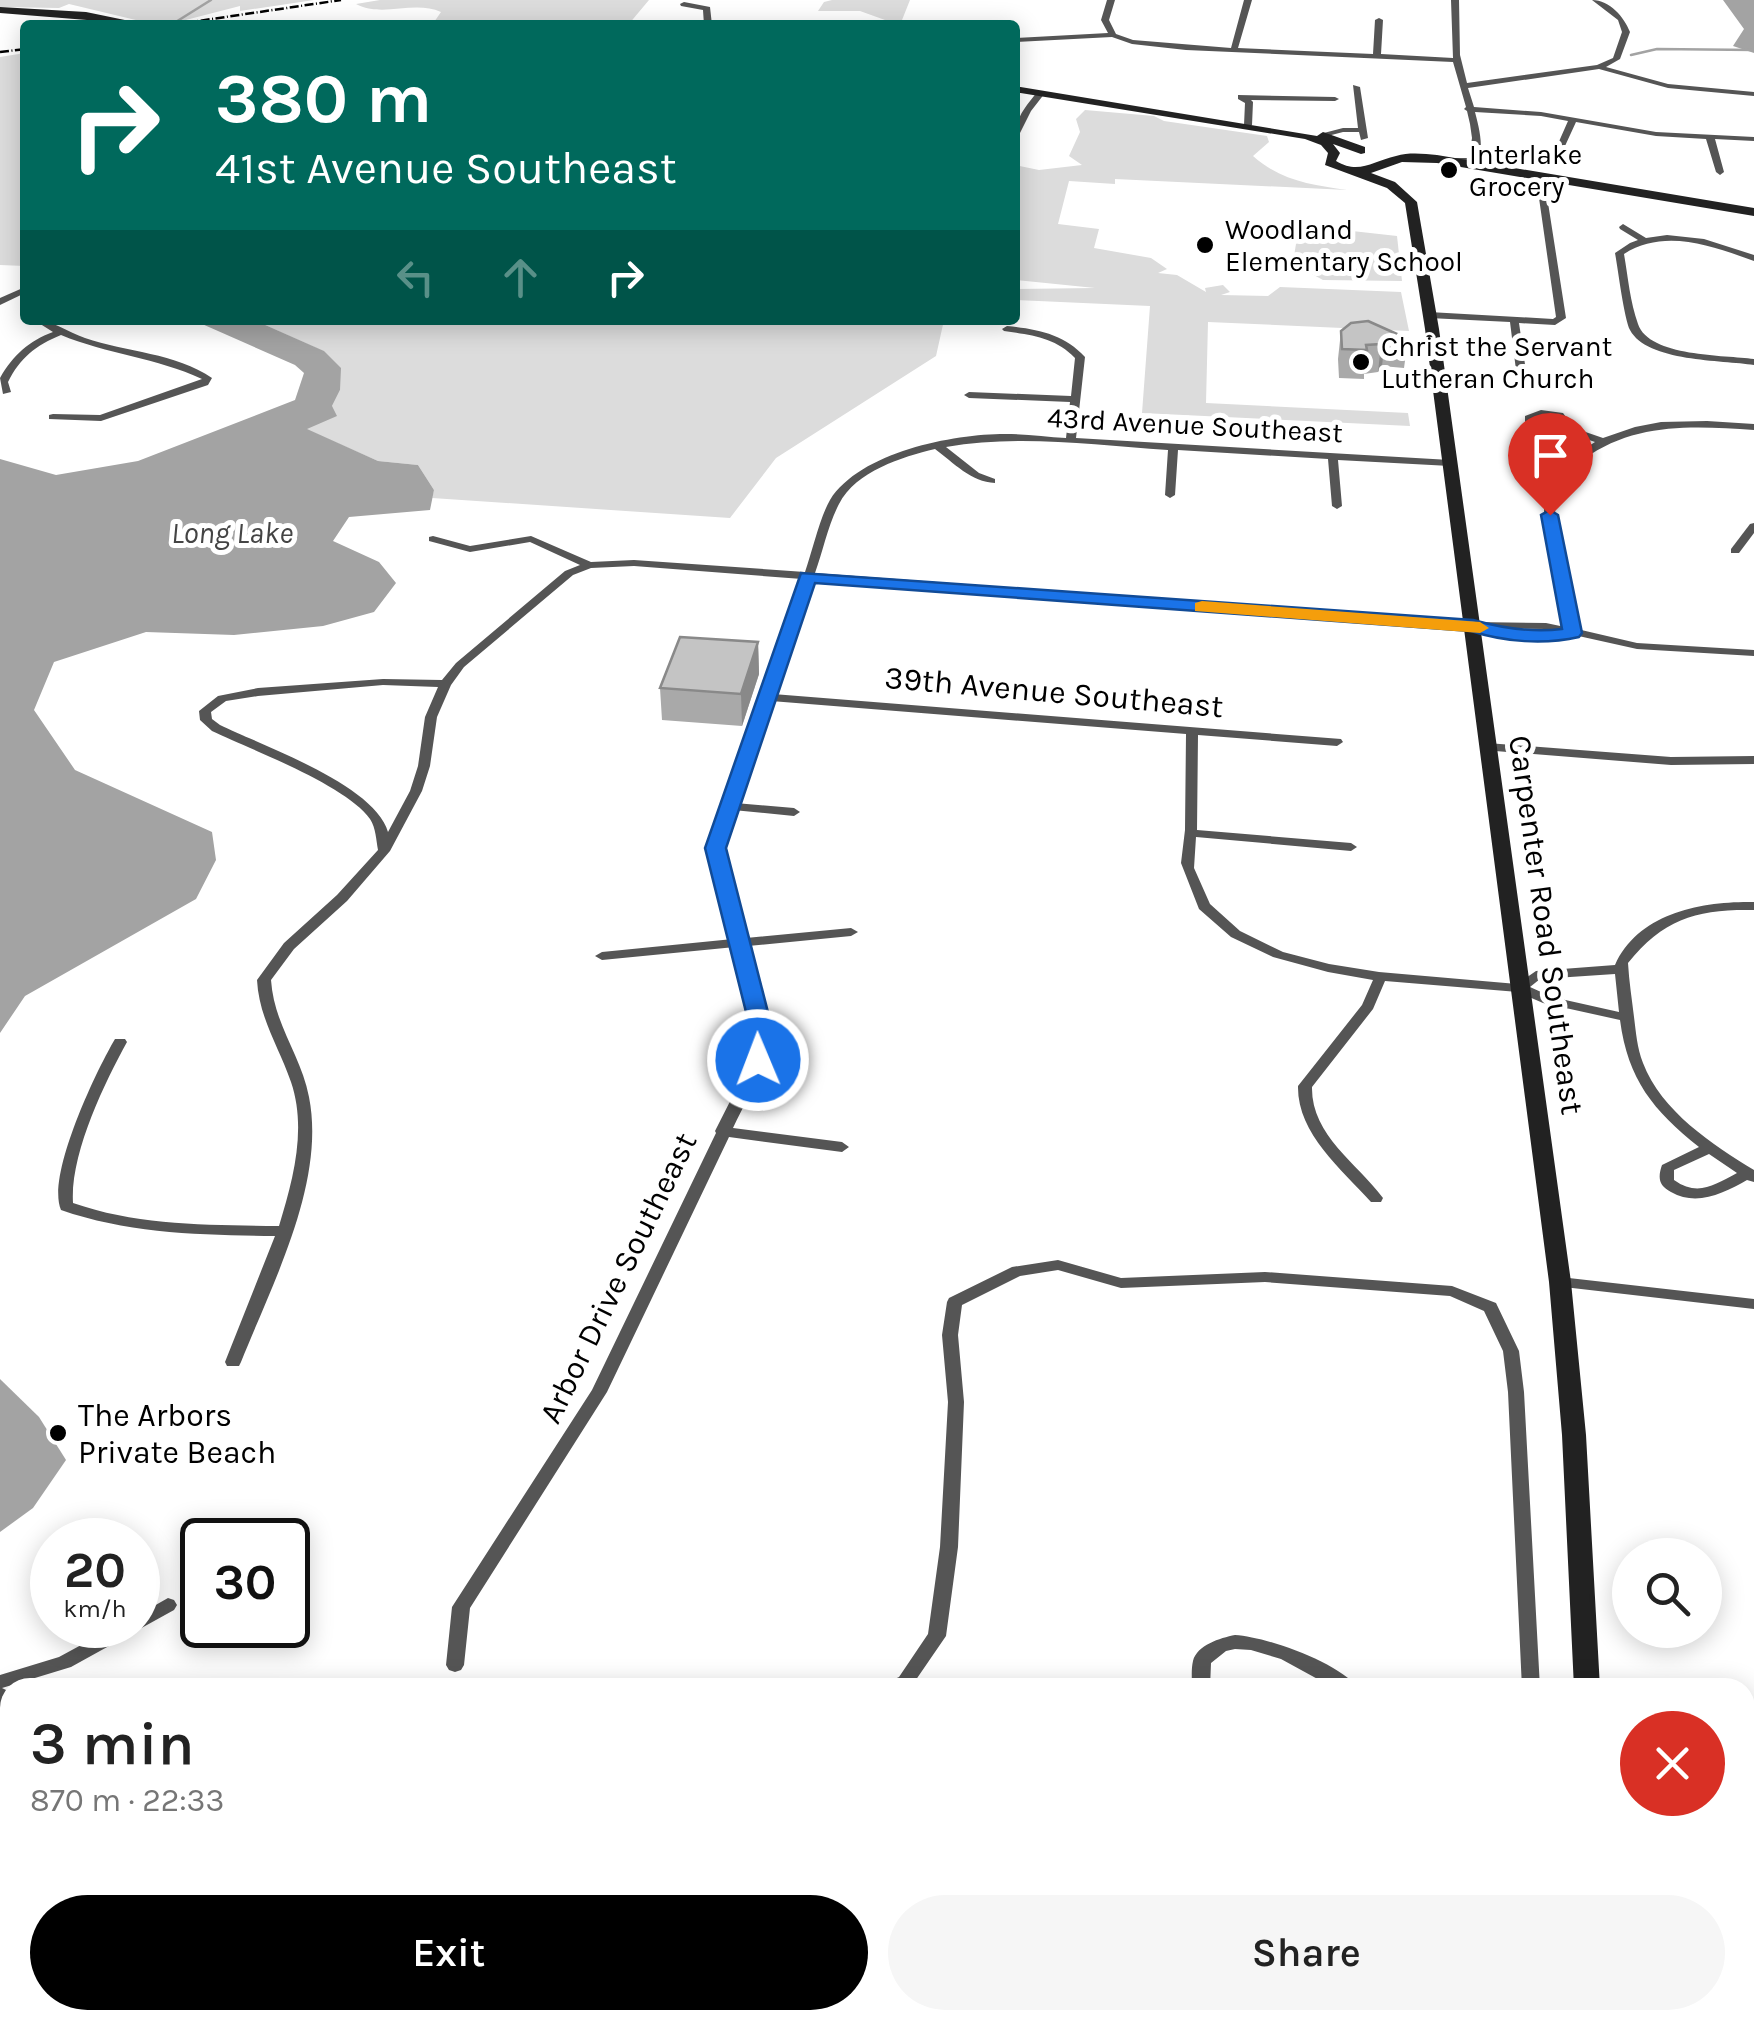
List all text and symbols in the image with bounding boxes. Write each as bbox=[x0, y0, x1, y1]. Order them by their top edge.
text: 380 m bbox=[215, 58, 432, 140]
icon: right bbox=[50, 60, 180, 190]
place label: Interlake Grocery bbox=[1469, 138, 1582, 203]
text: 41st Avenue Southeast bbox=[215, 142, 677, 194]
marker: Interlake Grocery bbox=[1438, 159, 1460, 181]
place label: Woodland Elementary School bbox=[1225, 213, 1463, 278]
marker: Woodland Elementary School bbox=[1194, 234, 1216, 256]
icon: left bbox=[388, 250, 443, 305]
icon: ahead bbox=[493, 250, 548, 305]
icon: right bbox=[598, 250, 653, 305]
place label: Christ the Servant Lutheran Church bbox=[1381, 330, 1612, 395]
marker: Christ the Servant Lutheran Church bbox=[1350, 351, 1372, 373]
street label: 43rd Avenue Southeast bbox=[1046, 401, 1344, 449]
pin bbox=[1508, 413, 1593, 516]
icon: arrive bbox=[1523, 428, 1578, 483]
water label: Long Lake bbox=[171, 515, 293, 551]
street label: 39th Avenue Southeast bbox=[883, 659, 1225, 725]
street label: Carpenter Road Southeast bbox=[1501, 733, 1591, 1117]
position arrow bbox=[706, 1008, 810, 1112]
street label: Arbor Drive Southeast bbox=[532, 1127, 704, 1429]
place label: The Arbors Private Beach bbox=[78, 1397, 276, 1471]
marker: The Arbors Private Beach bbox=[47, 1422, 69, 1444]
speed limit sign: 30 bbox=[180, 1518, 310, 1648]
map controls bbox=[1612, 1538, 1722, 1648]
button: search bbox=[1612, 1538, 1722, 1648]
text: 20 bbox=[64, 1541, 126, 1600]
text: km/h bbox=[63, 1594, 127, 1623]
text: 3 min bbox=[30, 1709, 195, 1779]
button: close bbox=[1620, 1711, 1725, 1816]
text: 870 m · 22:33 bbox=[30, 1782, 224, 1819]
button: Exit bbox=[30, 1895, 868, 2010]
button: Share bbox=[888, 1895, 1725, 2010]

